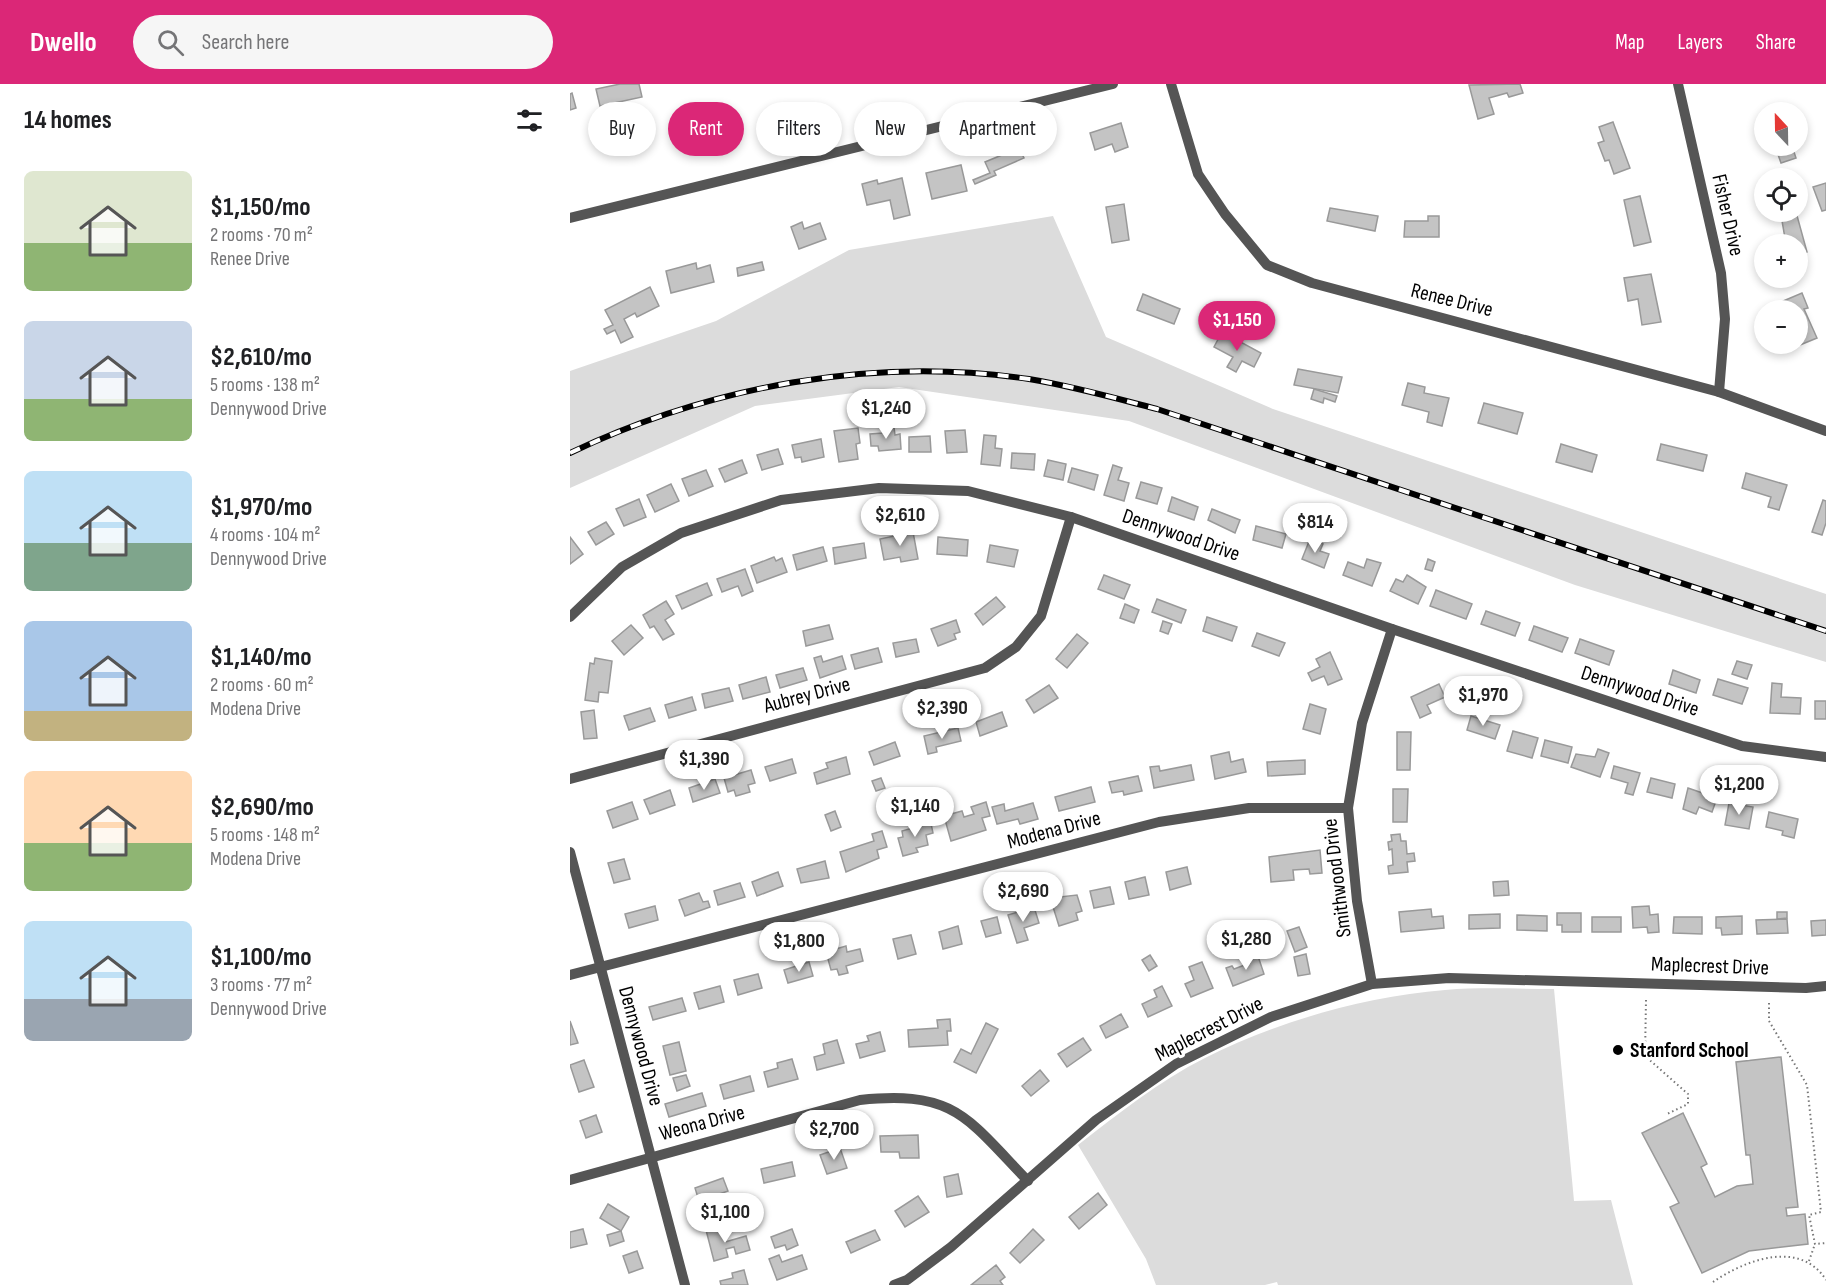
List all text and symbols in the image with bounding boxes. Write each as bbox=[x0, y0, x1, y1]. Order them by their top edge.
search box bbox=[133, 15, 553, 69]
text: Dwello bbox=[30, 26, 97, 59]
icon: search bbox=[154, 26, 187, 59]
text: Search here bbox=[202, 29, 289, 56]
text: Map bbox=[1615, 30, 1644, 55]
text: Layers bbox=[1677, 30, 1723, 55]
text: Share bbox=[1756, 30, 1796, 55]
chip: Buy bbox=[588, 102, 656, 156]
chip: Rent bbox=[668, 102, 744, 156]
chip: Filters bbox=[756, 102, 842, 156]
chip: New bbox=[854, 102, 927, 156]
chip: Apartment bbox=[939, 102, 1057, 156]
north arrow bbox=[1754, 102, 1808, 156]
map controls bbox=[1754, 102, 1808, 354]
icon: filters bbox=[513, 104, 546, 137]
text: 14 homes bbox=[24, 105, 112, 136]
button: locate bbox=[1754, 168, 1808, 222]
street label: Fisher Drive bbox=[1706, 172, 1750, 258]
text: $1,150/mo bbox=[210, 192, 311, 223]
icon: home bbox=[72, 195, 144, 267]
text: 2 rooms · 70 m² bbox=[210, 223, 313, 247]
button: + bbox=[1754, 234, 1808, 288]
text: Renee Drive bbox=[210, 247, 290, 271]
street label: Renee Drive bbox=[1408, 278, 1496, 322]
button: − bbox=[1754, 300, 1808, 354]
pin: $1,150 bbox=[1188, 301, 1286, 352]
text: $1,150 bbox=[1212, 308, 1262, 332]
text: $2,610/mo bbox=[210, 342, 312, 373]
icon: home bbox=[72, 345, 144, 417]
text: 5 rooms · 138 m² bbox=[210, 373, 320, 397]
pin: $1,240 bbox=[837, 389, 935, 440]
text: $1,240 bbox=[861, 396, 911, 420]
text: Dennywood Drive bbox=[210, 397, 327, 421]
text: $1,970/mo bbox=[210, 492, 312, 523]
icon: home bbox=[72, 495, 144, 567]
pin: $2,610 bbox=[851, 496, 949, 547]
text: $2,610 bbox=[875, 503, 925, 527]
street label: Dennywood Drive bbox=[1119, 503, 1243, 567]
pin: $814 bbox=[1279, 503, 1351, 554]
text: $814 bbox=[1297, 510, 1333, 534]
text: 4 rooms · 104 m² bbox=[210, 523, 320, 547]
text: Dennywood Drive bbox=[210, 547, 327, 571]
text: $1,140/mo bbox=[210, 642, 311, 673]
icon: home bbox=[72, 645, 144, 717]
street label: Dennywood Drive bbox=[1578, 660, 1702, 722]
street label: Aubrey Drive bbox=[760, 671, 853, 719]
text: 2 rooms · 60 m² bbox=[210, 673, 314, 697]
pin: $1,970 bbox=[1434, 676, 1532, 727]
text: $1,970 bbox=[1458, 683, 1508, 707]
pin: $2,390 bbox=[893, 689, 991, 740]
text: $2,390 bbox=[916, 696, 968, 720]
text: Modena Drive bbox=[210, 697, 301, 721]
pin: $1,390 bbox=[655, 740, 753, 791]
text: $1,390 bbox=[678, 747, 730, 771]
pin: $1,200 bbox=[1690, 765, 1788, 816]
text: $1,200 bbox=[1714, 772, 1764, 796]
pin: $1,140 bbox=[866, 787, 964, 838]
text: $2,690/mo bbox=[210, 792, 314, 823]
text: $1,140 bbox=[890, 794, 940, 818]
icon: home bbox=[72, 795, 144, 867]
street label: Modena Drive bbox=[1005, 806, 1103, 854]
street label: Smithwood Drive bbox=[1317, 817, 1357, 939]
text: 5 rooms · 148 m² bbox=[210, 823, 320, 847]
text: Modena Drive bbox=[210, 847, 301, 871]
pin: $2,690 bbox=[974, 872, 1072, 923]
text: $2,690 bbox=[997, 879, 1049, 903]
pin: $1,280 bbox=[1197, 920, 1295, 971]
pin: $1,800 bbox=[750, 922, 848, 973]
text: $1,280 bbox=[1221, 927, 1271, 951]
text: $1,800 bbox=[773, 929, 825, 953]
text: $1,100/mo bbox=[210, 942, 312, 973]
icon: home bbox=[72, 945, 144, 1017]
street label: Maplecrest Drive bbox=[1651, 951, 1769, 981]
text: 3 rooms · 77 m² bbox=[210, 973, 312, 997]
street label: Dennywood Drive bbox=[613, 984, 669, 1108]
street label: Maplecrest Drive bbox=[1151, 991, 1267, 1067]
text: Dennywood Drive bbox=[210, 997, 327, 1021]
place label: Stanford School bbox=[1630, 1038, 1749, 1063]
marker: Stanford School bbox=[1611, 1043, 1625, 1057]
street label: Weona Drive bbox=[656, 1100, 748, 1146]
pin: $2,700 bbox=[785, 1110, 883, 1161]
text: $2,700 bbox=[809, 1117, 859, 1141]
pin: $1,100 bbox=[676, 1193, 774, 1244]
text: $1,100 bbox=[700, 1200, 750, 1224]

